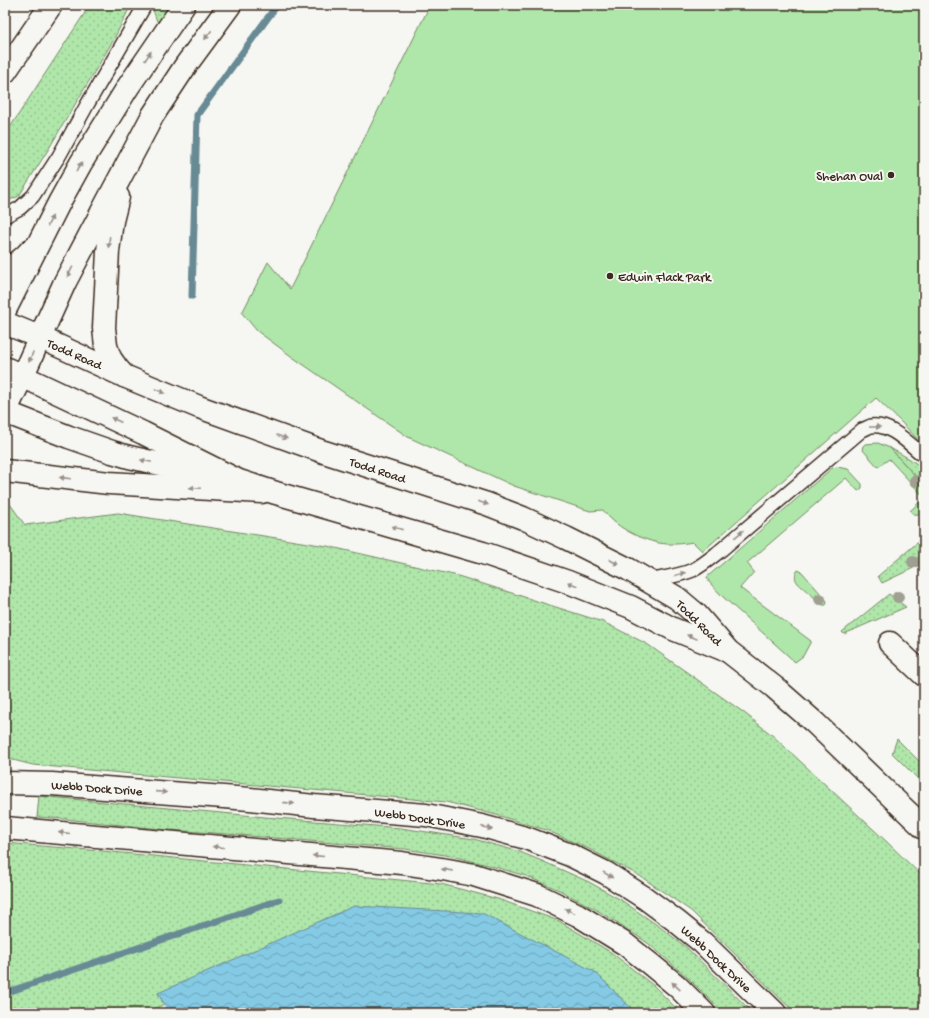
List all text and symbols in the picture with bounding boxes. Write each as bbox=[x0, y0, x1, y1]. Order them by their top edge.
one-way arrow bbox=[204, 29, 212, 40]
one-way arrow bbox=[144, 51, 152, 62]
one-way arrow bbox=[76, 161, 83, 173]
place label: Shehan Oval bbox=[816, 170, 883, 185]
marker: Shehan Oval bbox=[886, 170, 896, 180]
one-way arrow bbox=[47, 215, 53, 227]
one-way arrow bbox=[106, 236, 112, 248]
one-way arrow bbox=[67, 266, 73, 278]
marker: Edwin Flack Park bbox=[605, 271, 615, 281]
place label: Edwin Flack Park bbox=[618, 271, 712, 286]
street label: Todd Road bbox=[43, 336, 105, 375]
one-way arrow bbox=[28, 351, 34, 362]
one-way arrow bbox=[155, 388, 167, 394]
one-way arrow bbox=[111, 417, 122, 423]
one-way arrow bbox=[869, 424, 882, 430]
one-way arrow bbox=[276, 434, 288, 440]
street label: Todd Road bbox=[346, 455, 409, 488]
one-way arrow bbox=[140, 457, 152, 463]
one-way arrow bbox=[59, 474, 71, 481]
one-way arrow bbox=[188, 485, 201, 491]
one-way arrow bbox=[477, 500, 489, 506]
one-way arrow bbox=[391, 525, 403, 531]
one-way arrow bbox=[733, 530, 744, 539]
one-way arrow bbox=[608, 558, 620, 565]
one-way arrow bbox=[674, 571, 686, 577]
one-way arrow bbox=[567, 580, 579, 586]
street label: Todd Road bbox=[672, 597, 725, 651]
one-way arrow bbox=[685, 633, 697, 639]
street label: Webb Dock Drive bbox=[51, 779, 143, 800]
one-way arrow bbox=[155, 788, 167, 795]
one-way arrow bbox=[283, 800, 295, 806]
street label: Webb Dock Drive bbox=[373, 806, 466, 833]
one-way arrow bbox=[481, 825, 494, 831]
one-way arrow bbox=[58, 830, 70, 837]
one-way arrow bbox=[212, 844, 224, 850]
one-way arrow bbox=[312, 852, 324, 859]
one-way arrow bbox=[441, 867, 453, 873]
one-way arrow bbox=[602, 871, 614, 878]
one-way arrow bbox=[564, 908, 576, 914]
street label: Webb Dock Drive bbox=[677, 923, 754, 997]
one-way arrow bbox=[671, 981, 681, 990]

